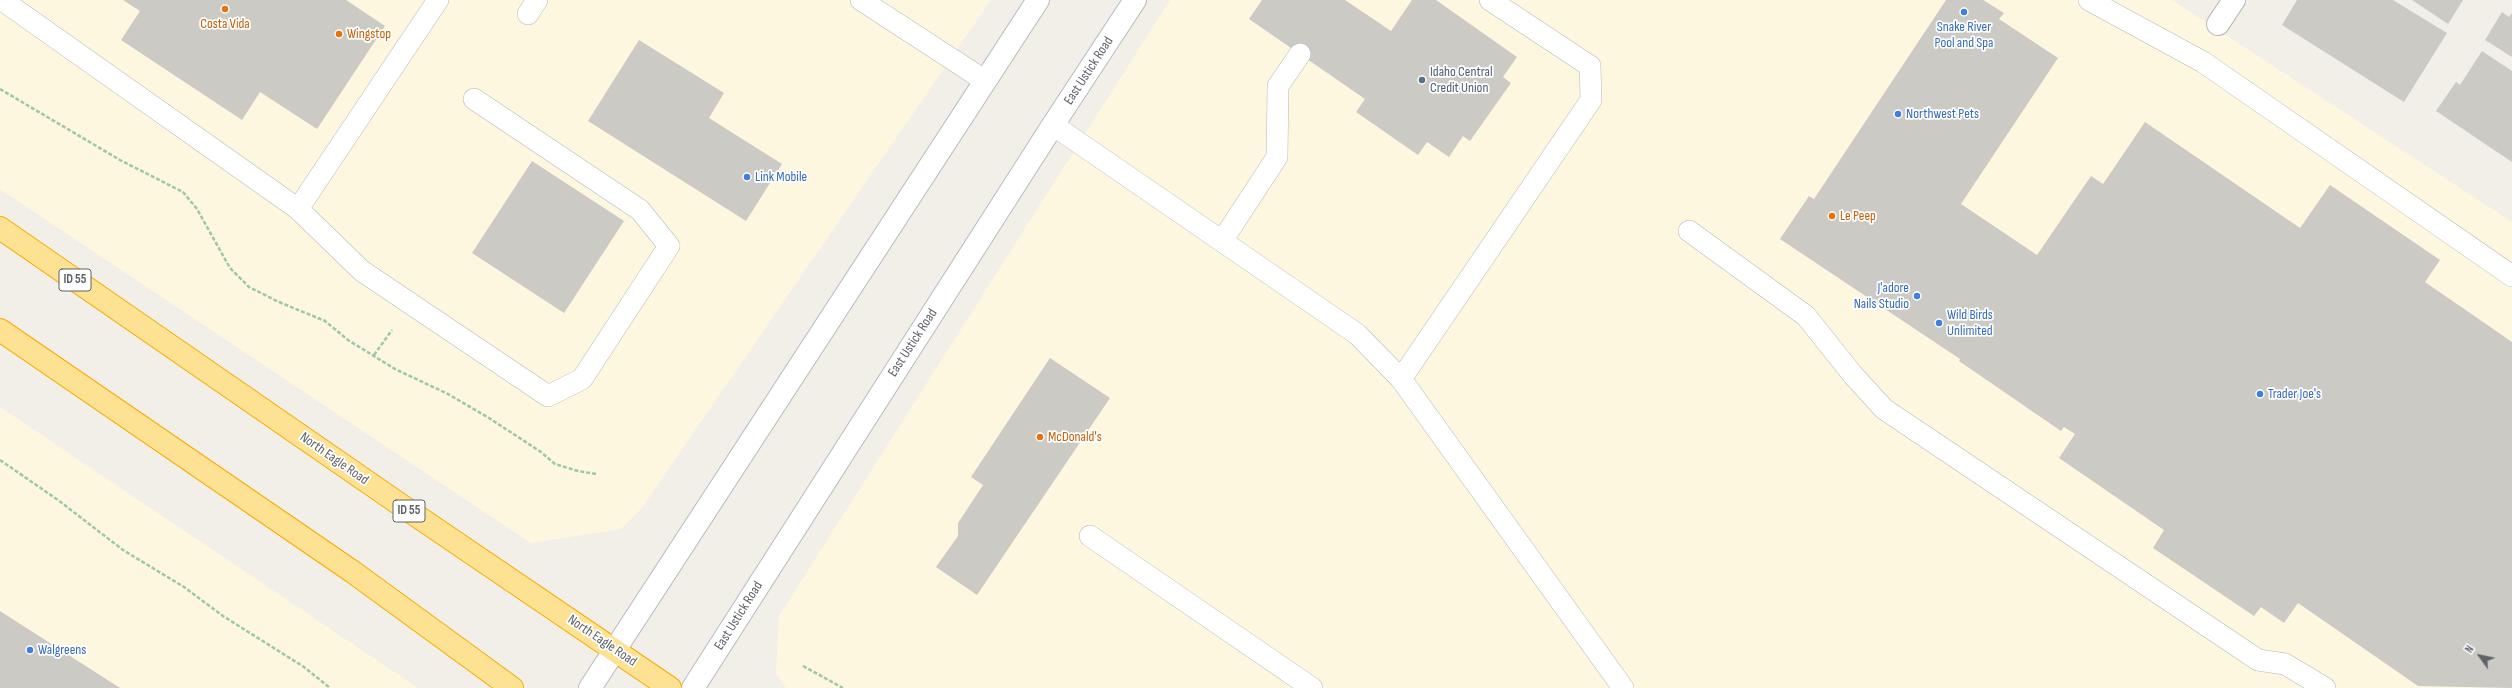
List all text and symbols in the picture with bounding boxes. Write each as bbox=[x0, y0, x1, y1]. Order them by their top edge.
marker: Costa Vida bbox=[220, 4, 230, 14]
marker: Snake River Pool and Spa bbox=[1959, 7, 1969, 17]
place label: Costa Vida bbox=[200, 16, 250, 32]
place label: Snake River Pool and Spa bbox=[1935, 19, 1993, 52]
place label: Wingstop bbox=[347, 26, 391, 42]
marker: Wingstop bbox=[334, 29, 344, 39]
street label: East Ustick Road bbox=[1061, 34, 1117, 108]
place label: Idaho Central Credit Union bbox=[1430, 64, 1493, 96]
marker: Idaho Central Credit Union bbox=[1417, 75, 1427, 85]
place label: Northwest Pets bbox=[1906, 106, 1979, 122]
marker: Northwest Pets bbox=[1893, 109, 1903, 119]
place label: Link Mobile bbox=[755, 169, 807, 185]
marker: Link Mobile bbox=[742, 172, 752, 182]
place label: Le Peep bbox=[1840, 208, 1876, 224]
marker: Le Peep bbox=[1827, 211, 1837, 221]
road number: ID 55 bbox=[59, 269, 91, 291]
place label: J'adore Nails Studio bbox=[1854, 280, 1909, 312]
marker: J'adore Nails Studio bbox=[1912, 291, 1922, 301]
street label: East Ustick Road bbox=[885, 306, 941, 380]
place label: Wild Birds Unlimited bbox=[1947, 307, 1993, 340]
marker: Wild Birds Unlimited bbox=[1934, 318, 1944, 328]
place label: Trader Joe's bbox=[2268, 386, 2321, 402]
marker: Trader Joe's bbox=[2255, 389, 2265, 399]
street label: North Eagle Road bbox=[296, 429, 372, 489]
place label: McDonald's bbox=[1048, 429, 1102, 445]
marker: McDonald's bbox=[1035, 432, 1045, 442]
road number: ID 55 bbox=[393, 500, 425, 522]
street label: East Ustick Road bbox=[711, 579, 767, 653]
street label: North Eagle Road bbox=[564, 612, 640, 670]
north arrow bbox=[2460, 636, 2500, 676]
place label: Walgreens bbox=[38, 642, 86, 658]
text: N bbox=[2462, 643, 2477, 655]
marker: Walgreens bbox=[25, 645, 35, 655]

